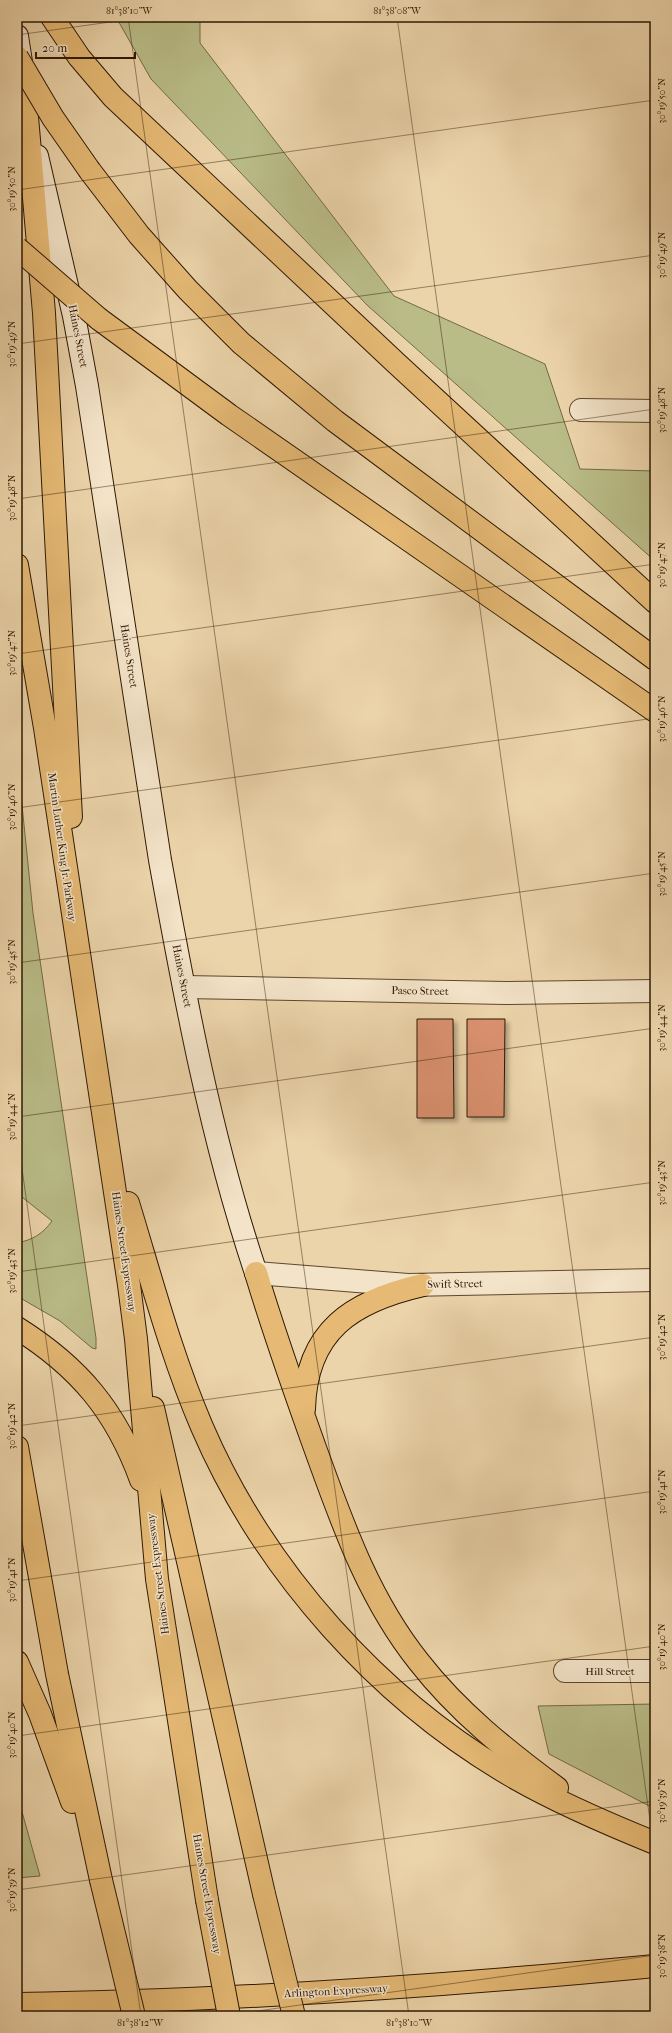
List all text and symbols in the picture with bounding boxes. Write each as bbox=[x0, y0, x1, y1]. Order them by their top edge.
text: 81°38'10"W bbox=[106, 5, 153, 17]
text: 81°38'08"W bbox=[373, 5, 422, 17]
scale bar bbox=[36, 34, 135, 60]
text: 20 m bbox=[42, 41, 67, 55]
text: 30°19'50"N bbox=[656, 78, 668, 124]
text: 30°19'50"N bbox=[6, 166, 18, 212]
text: 30°19'49"N bbox=[656, 231, 668, 278]
street label: Haines Street bbox=[65, 303, 91, 369]
text: 30°19'49"N bbox=[6, 320, 18, 367]
text: 30°19'48"N bbox=[656, 386, 668, 433]
text: 30°19'48"N bbox=[6, 474, 18, 521]
text: 30°19'47"N bbox=[656, 542, 668, 588]
street label: Haines Street bbox=[118, 623, 140, 689]
text: 30°19'47"N bbox=[6, 630, 18, 676]
text: 30°19'46"N bbox=[656, 695, 668, 743]
street label: Martin Luther King Jr. Parkway bbox=[45, 772, 79, 924]
text: 30°19'46"N bbox=[6, 783, 18, 831]
text: 30°19'45"N bbox=[656, 851, 668, 897]
text: 30°19'45"N bbox=[6, 939, 18, 985]
street label: Haines Street bbox=[169, 943, 195, 1009]
street label: Pasco Street bbox=[391, 984, 449, 998]
text: 30°19'44"N bbox=[656, 1004, 668, 1052]
text: 30°19'44"N bbox=[6, 1093, 18, 1141]
text: 30°19'43"N bbox=[656, 1160, 668, 1206]
street label: Haines Street Expressway bbox=[109, 1191, 139, 1314]
text: 30°19'43"N bbox=[6, 1248, 18, 1294]
street label: Swift Street bbox=[427, 1277, 483, 1291]
text: 30°19'42"N bbox=[656, 1313, 668, 1360]
text: 30°19'42"N bbox=[6, 1402, 18, 1449]
text: 30°19'41"N bbox=[656, 1469, 668, 1515]
street label: Haines Street Expressway bbox=[144, 1512, 172, 1635]
text: 30°19'41"N bbox=[6, 1557, 18, 1603]
text: 30°19'40"N bbox=[656, 1623, 668, 1671]
street label: Hill Street bbox=[585, 1665, 635, 1678]
text: 30°19'40"N bbox=[6, 1711, 18, 1759]
text: 30°19'39"N bbox=[656, 1778, 668, 1824]
street label: Haines Street Expressway bbox=[190, 1833, 224, 1956]
text: 30°19'39"N bbox=[6, 1867, 18, 1913]
text: 30°19'38"N bbox=[656, 1933, 668, 1978]
street label: Arlington Expressway bbox=[283, 1982, 389, 2000]
text: 81°38'12"W bbox=[117, 2017, 164, 2029]
text: 81°38'10"W bbox=[386, 2017, 433, 2029]

